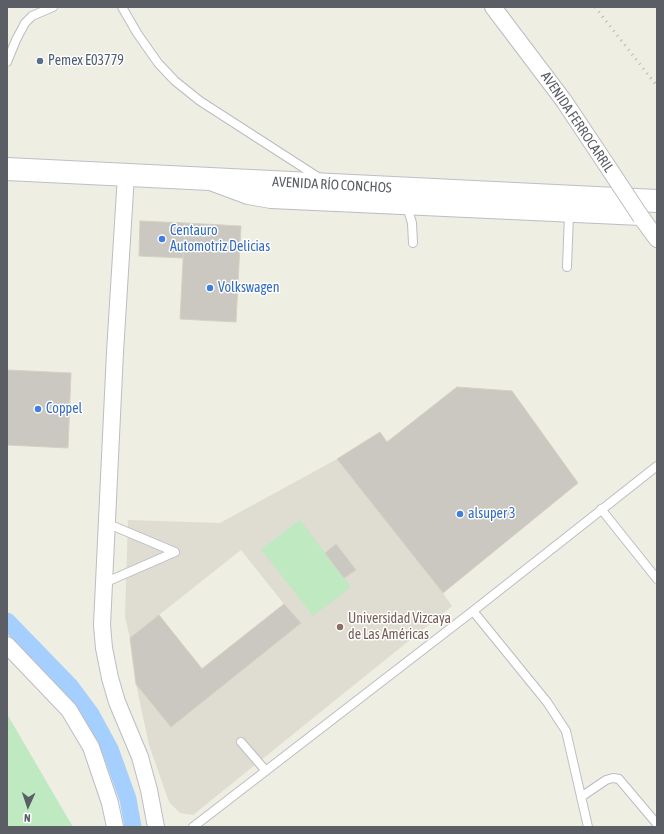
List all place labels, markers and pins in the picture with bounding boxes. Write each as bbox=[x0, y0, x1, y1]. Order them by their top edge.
place label: Pemex E03779 bbox=[48, 53, 124, 69]
marker: Pemex E03779 bbox=[35, 56, 45, 66]
place label: Centauro Automotriz Delicias bbox=[170, 223, 270, 256]
marker: Centauro Automotriz Delicias bbox=[157, 234, 167, 244]
place label: Volkswagen bbox=[218, 280, 279, 296]
marker: Volkswagen bbox=[205, 283, 215, 293]
place label: Coppel bbox=[46, 401, 82, 417]
marker: Coppel bbox=[33, 404, 43, 414]
place label: alsuper 3 bbox=[468, 506, 516, 522]
marker: alsuper 3 bbox=[455, 509, 465, 519]
place label: Universidad Vizcaya de Las Américas bbox=[348, 611, 451, 644]
marker: Universidad Vizcaya de Las Américas bbox=[335, 622, 345, 632]

